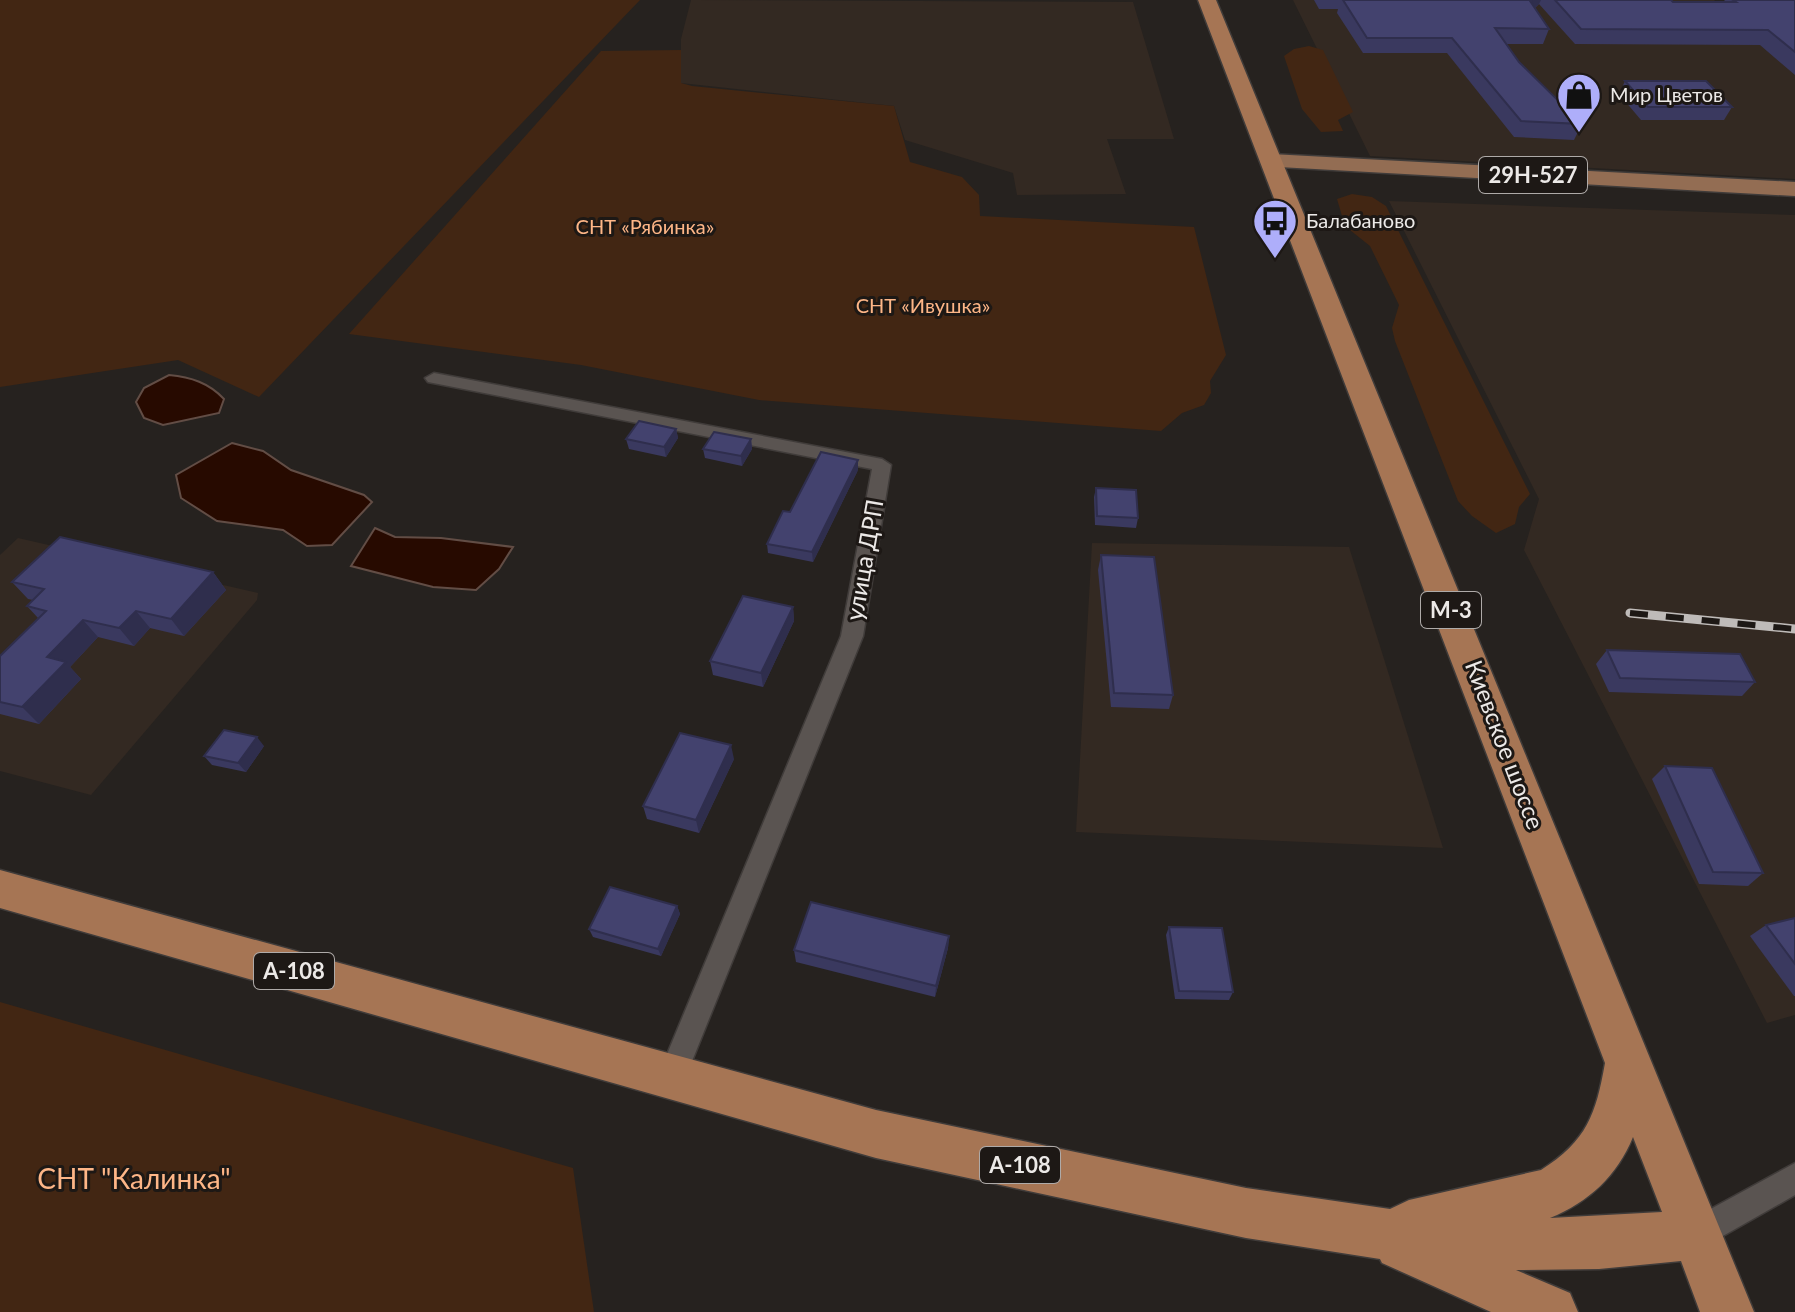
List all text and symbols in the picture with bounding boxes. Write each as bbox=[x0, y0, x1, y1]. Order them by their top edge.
shop icon: Мир Цветов bbox=[1555, 71, 1603, 134]
place label: Мир Цветов bbox=[1610, 82, 1723, 106]
road number: 29Н-527 bbox=[1479, 157, 1587, 193]
bus stop icon: Балабаново bbox=[1251, 197, 1299, 260]
place label: Балабаново bbox=[1306, 208, 1415, 232]
park label: СНТ «Рябинка» bbox=[576, 214, 714, 238]
park label: СНТ «Ивушка» bbox=[856, 293, 990, 317]
street label: улица ДРП bbox=[839, 497, 888, 623]
road number: М-3 bbox=[1421, 592, 1481, 628]
street label: Киевское шоссе bbox=[1460, 656, 1551, 833]
road number: А-108 bbox=[254, 953, 334, 989]
road number: А-108 bbox=[980, 1147, 1060, 1183]
park label: СНТ "Калинка" bbox=[37, 1161, 231, 1195]

